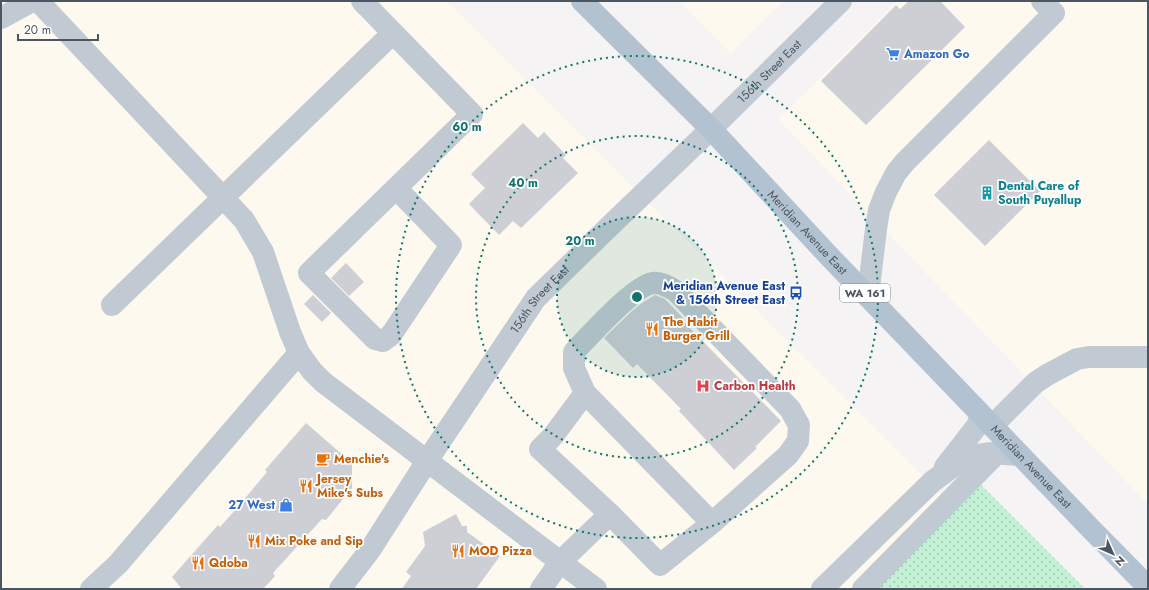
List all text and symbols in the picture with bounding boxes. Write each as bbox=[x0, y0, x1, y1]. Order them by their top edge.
scale bar bbox=[18, 16, 98, 42]
text: 20 m bbox=[24, 21, 51, 39]
street label: 156th Street East bbox=[733, 36, 806, 108]
place label: Amazon Go bbox=[903, 45, 970, 63]
supermarket icon: Amazon Go bbox=[885, 46, 901, 62]
text: 60 m bbox=[452, 118, 482, 136]
text: 40 m bbox=[508, 174, 538, 192]
place label: Dental Care of South Puyallup bbox=[998, 177, 1082, 209]
building icon: Dental Care of South Puyallup bbox=[979, 185, 995, 201]
street label: Meridian Avenue East bbox=[763, 186, 851, 279]
text: 20 m bbox=[565, 232, 595, 250]
street label: 156th Street East bbox=[506, 261, 573, 337]
place label: Meridian Avenue East & 156th Street East bbox=[663, 277, 785, 309]
road number: WA 161 bbox=[840, 284, 890, 302]
bus stop icon: Meridian Avenue East & 156th Street East bbox=[788, 285, 804, 301]
centre of rings bbox=[630, 290, 644, 304]
place label: The Habit Burger Grill bbox=[663, 313, 730, 345]
restaurant icon: The Habit Burger Grill bbox=[644, 321, 660, 337]
place label: Carbon Health bbox=[714, 377, 796, 395]
hospital icon: Carbon Health bbox=[695, 378, 711, 394]
street label: Meridian Avenue East bbox=[987, 421, 1076, 513]
place label: Menchie's bbox=[334, 450, 390, 468]
cafe icon: Menchie's bbox=[315, 451, 331, 467]
place label: Jersey Mike's Subs bbox=[315, 470, 384, 502]
restaurant icon: Jersey Mike's Subs bbox=[298, 478, 314, 494]
place label: 27 West bbox=[228, 496, 275, 514]
shop icon: 27 West bbox=[278, 497, 294, 513]
place label: Mix Poke and Sip bbox=[265, 532, 364, 550]
restaurant icon: Mix Poke and Sip bbox=[246, 533, 262, 549]
north arrow bbox=[1093, 534, 1133, 574]
place label: MOD Pizza bbox=[469, 542, 532, 560]
restaurant icon: MOD Pizza bbox=[450, 543, 466, 559]
text: N bbox=[1111, 552, 1129, 570]
place label: Qdoba bbox=[209, 554, 248, 572]
restaurant icon: Qdoba bbox=[190, 555, 206, 571]

